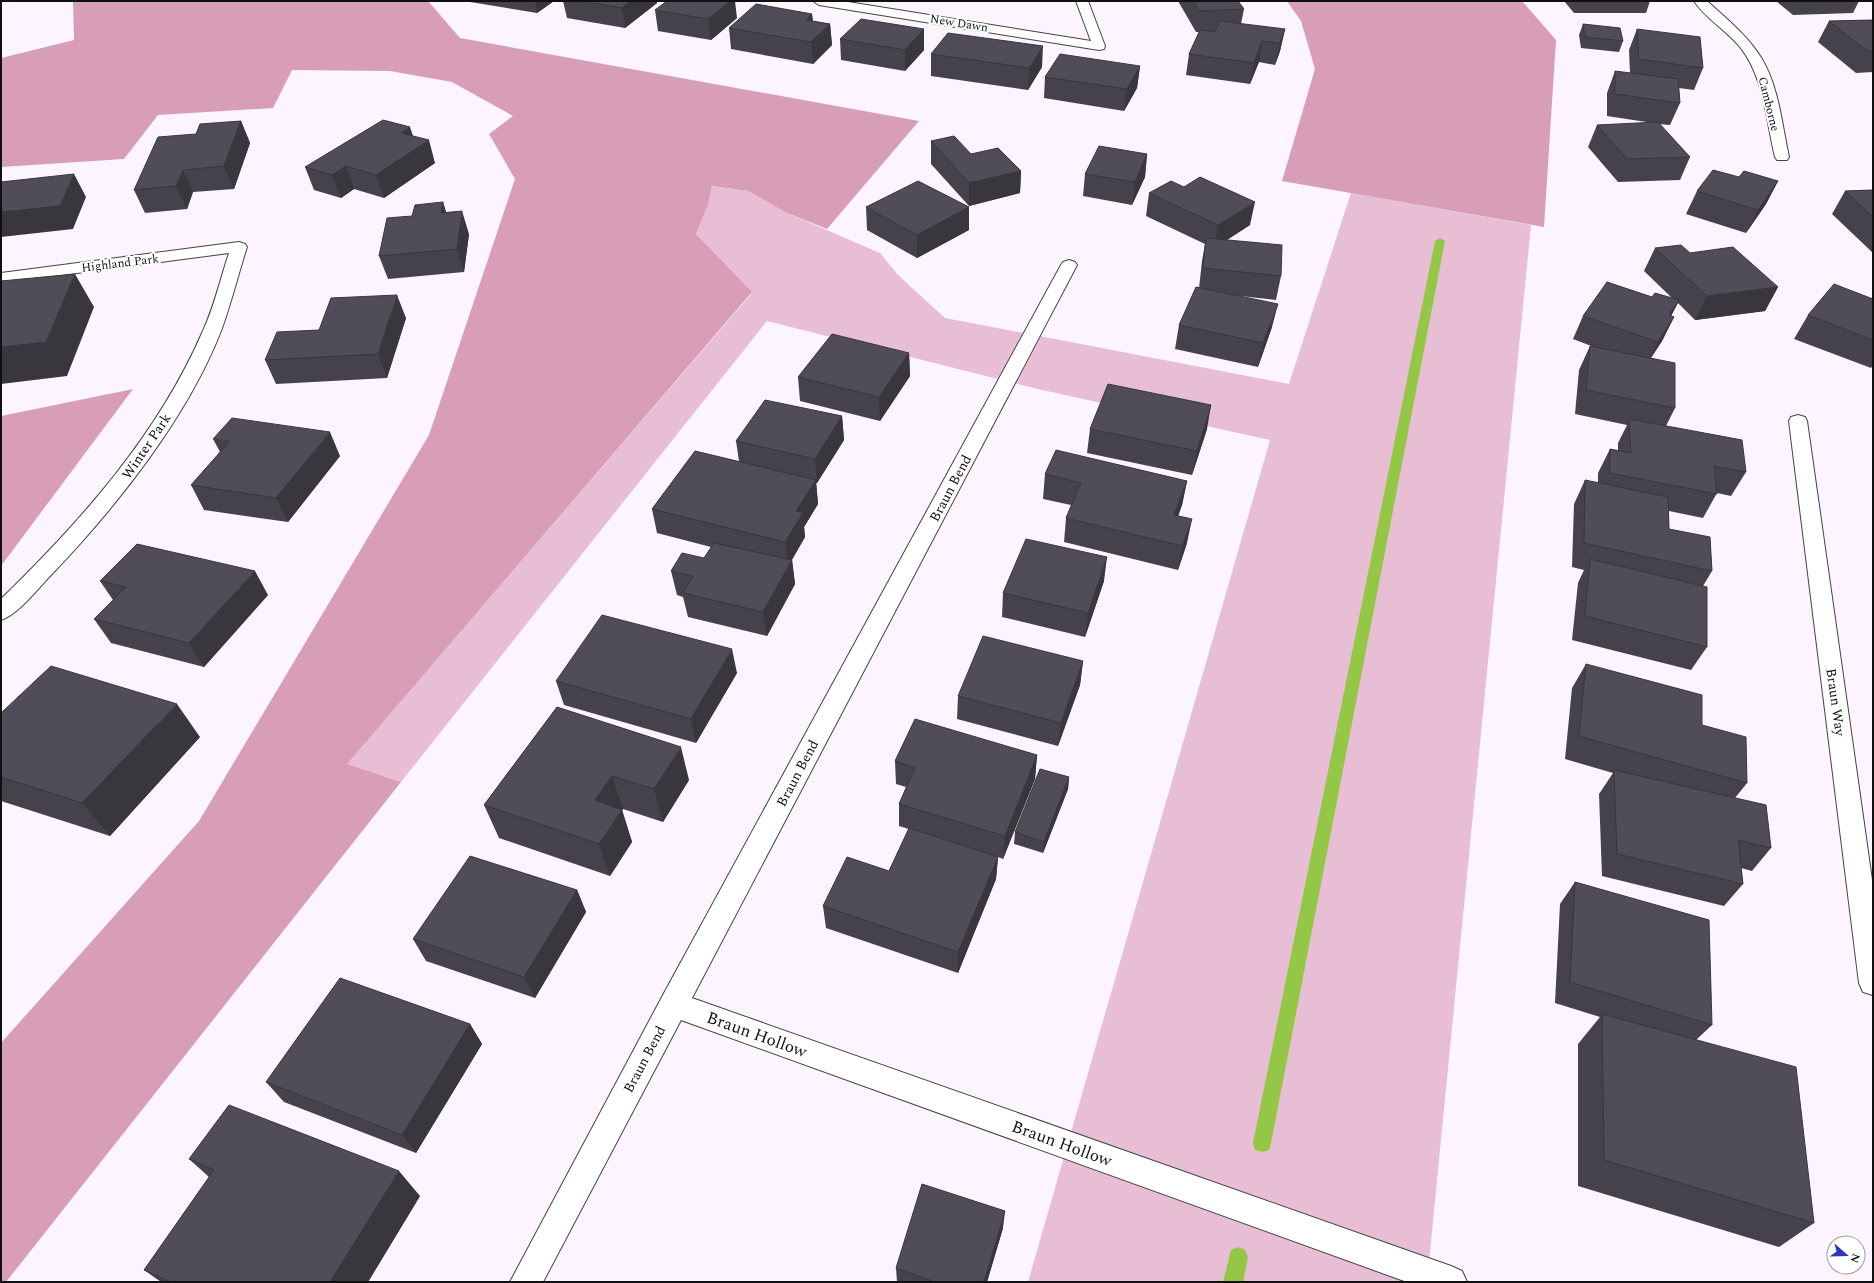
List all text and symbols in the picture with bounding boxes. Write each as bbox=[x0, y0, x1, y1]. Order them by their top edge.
street label: New Dawn bbox=[928, 10, 989, 37]
street label: Camborne bbox=[1753, 75, 1785, 134]
street label: Highland Park bbox=[80, 249, 160, 278]
street label: Winter Park bbox=[117, 409, 176, 484]
street label: Braun Bend bbox=[924, 451, 977, 526]
street label: Braun Way bbox=[1820, 667, 1851, 739]
street label: Braun Bend bbox=[771, 736, 824, 811]
street label: Braun Hollow bbox=[703, 1005, 812, 1066]
street label: Braun Bend bbox=[618, 1022, 671, 1097]
street label: Braun Hollow bbox=[1008, 1114, 1117, 1175]
north arrow bbox=[1826, 1235, 1866, 1275]
text: N bbox=[1845, 1251, 1864, 1265]

